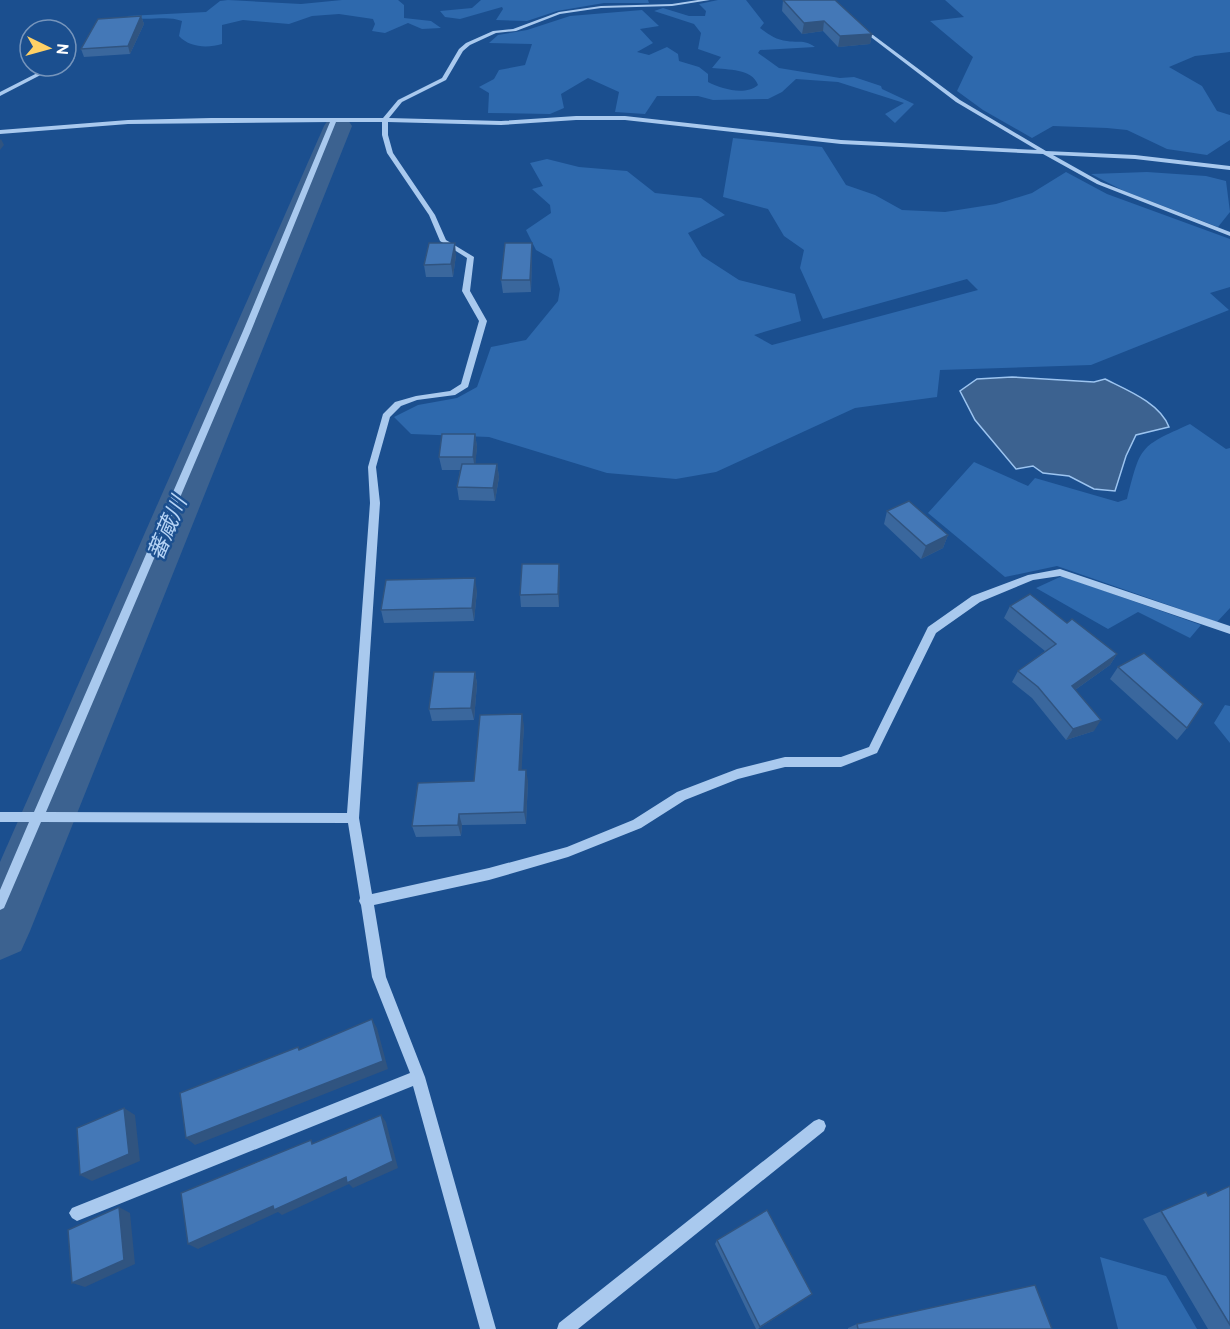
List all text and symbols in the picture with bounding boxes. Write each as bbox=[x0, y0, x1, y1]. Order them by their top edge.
north arrow bbox=[18, 18, 78, 78]
text: N bbox=[50, 43, 71, 56]
water label: 蕃蔵川 bbox=[144, 492, 195, 565]

